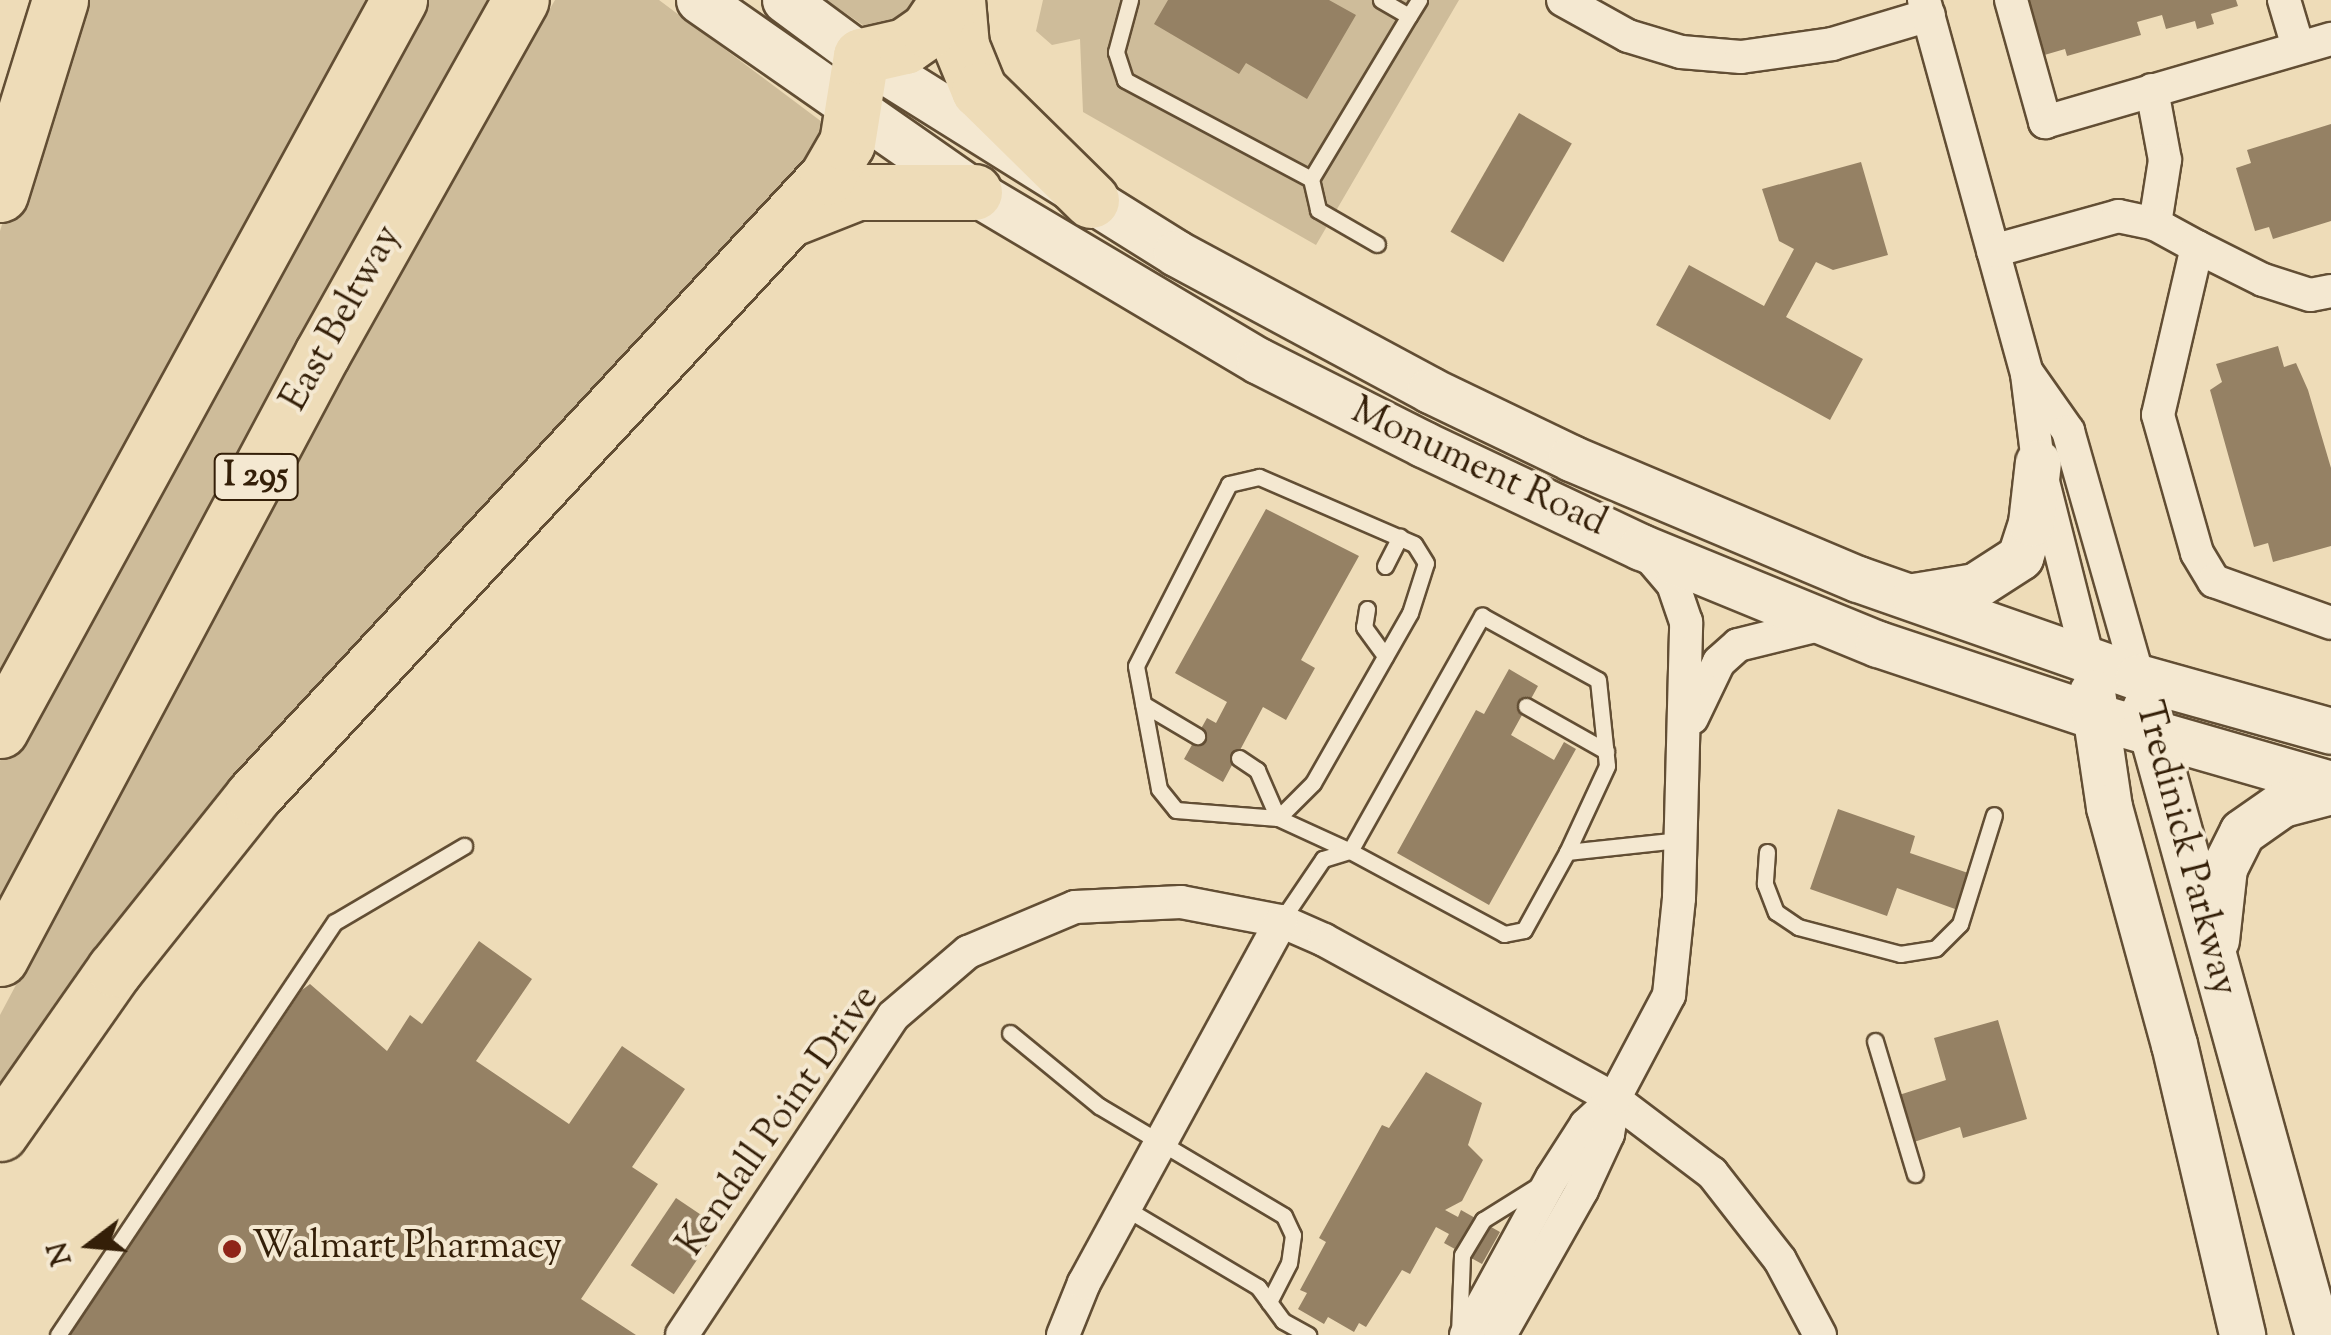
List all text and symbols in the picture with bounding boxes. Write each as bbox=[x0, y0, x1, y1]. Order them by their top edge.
street label: East Beltway bbox=[273, 218, 413, 420]
street label: Monument Road bbox=[1343, 390, 1613, 548]
road number: I 295 bbox=[214, 447, 298, 507]
street label: Tredinick Parkway bbox=[2123, 697, 2245, 1001]
street label: Kendall Point Drive bbox=[670, 978, 890, 1266]
north arrow bbox=[40, 1195, 140, 1295]
place label: Walmart Pharmacy bbox=[252, 1226, 562, 1272]
text: N bbox=[39, 1237, 83, 1270]
marker: Walmart Pharmacy bbox=[221, 1238, 243, 1260]

